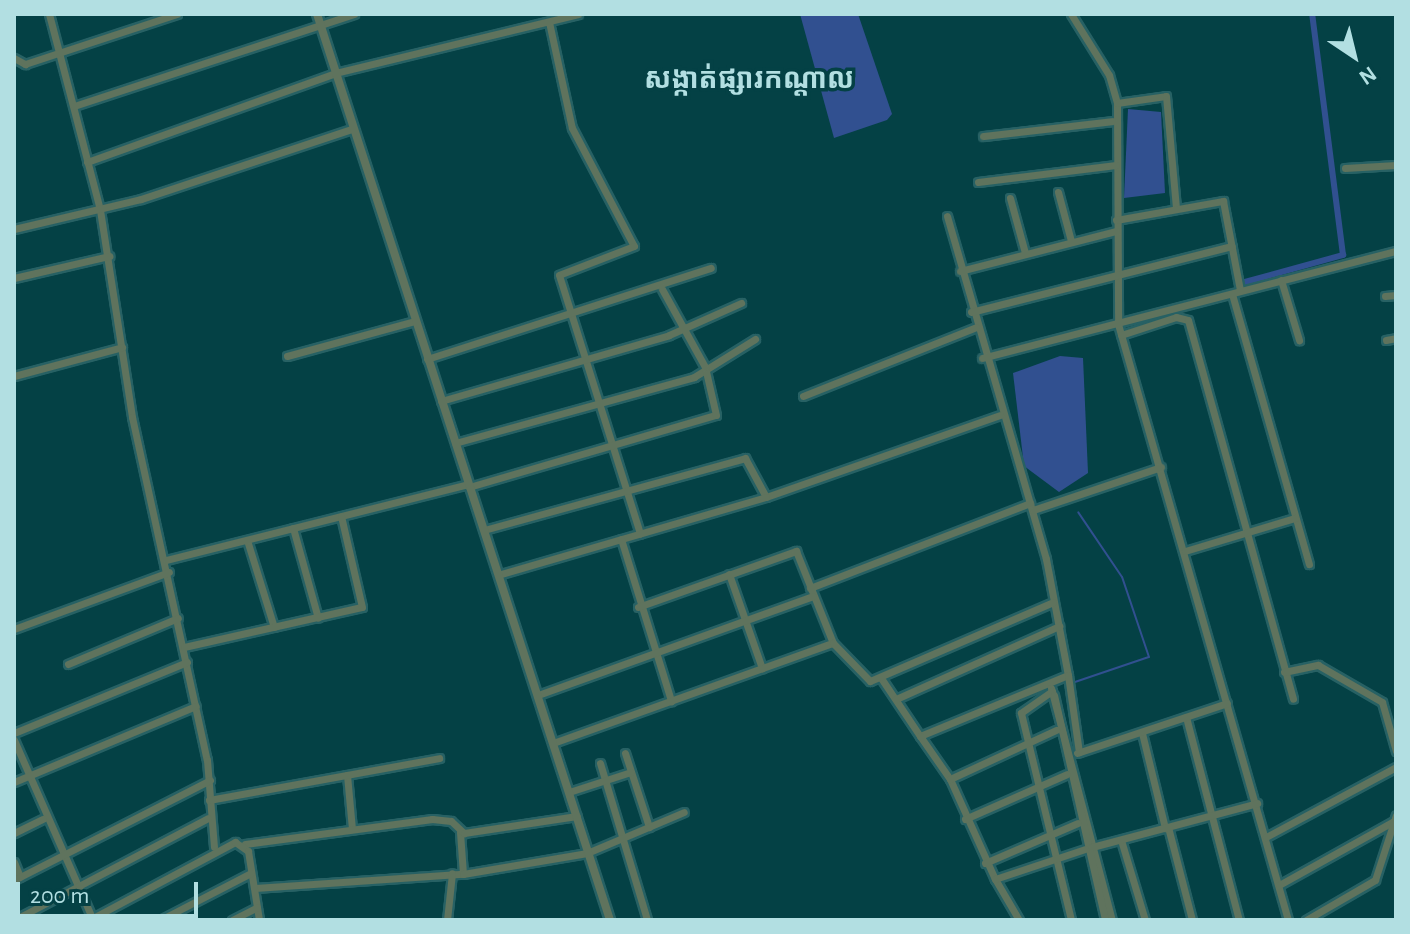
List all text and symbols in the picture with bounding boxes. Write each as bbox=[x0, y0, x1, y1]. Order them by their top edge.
north arrow bbox=[1314, 16, 1394, 96]
text: N bbox=[1355, 62, 1380, 89]
district label: សង្កាត់ផ្សារកណ្ដាល bbox=[644, 63, 854, 97]
scale bar bbox=[20, 866, 202, 916]
text: 200 m bbox=[30, 884, 89, 908]

